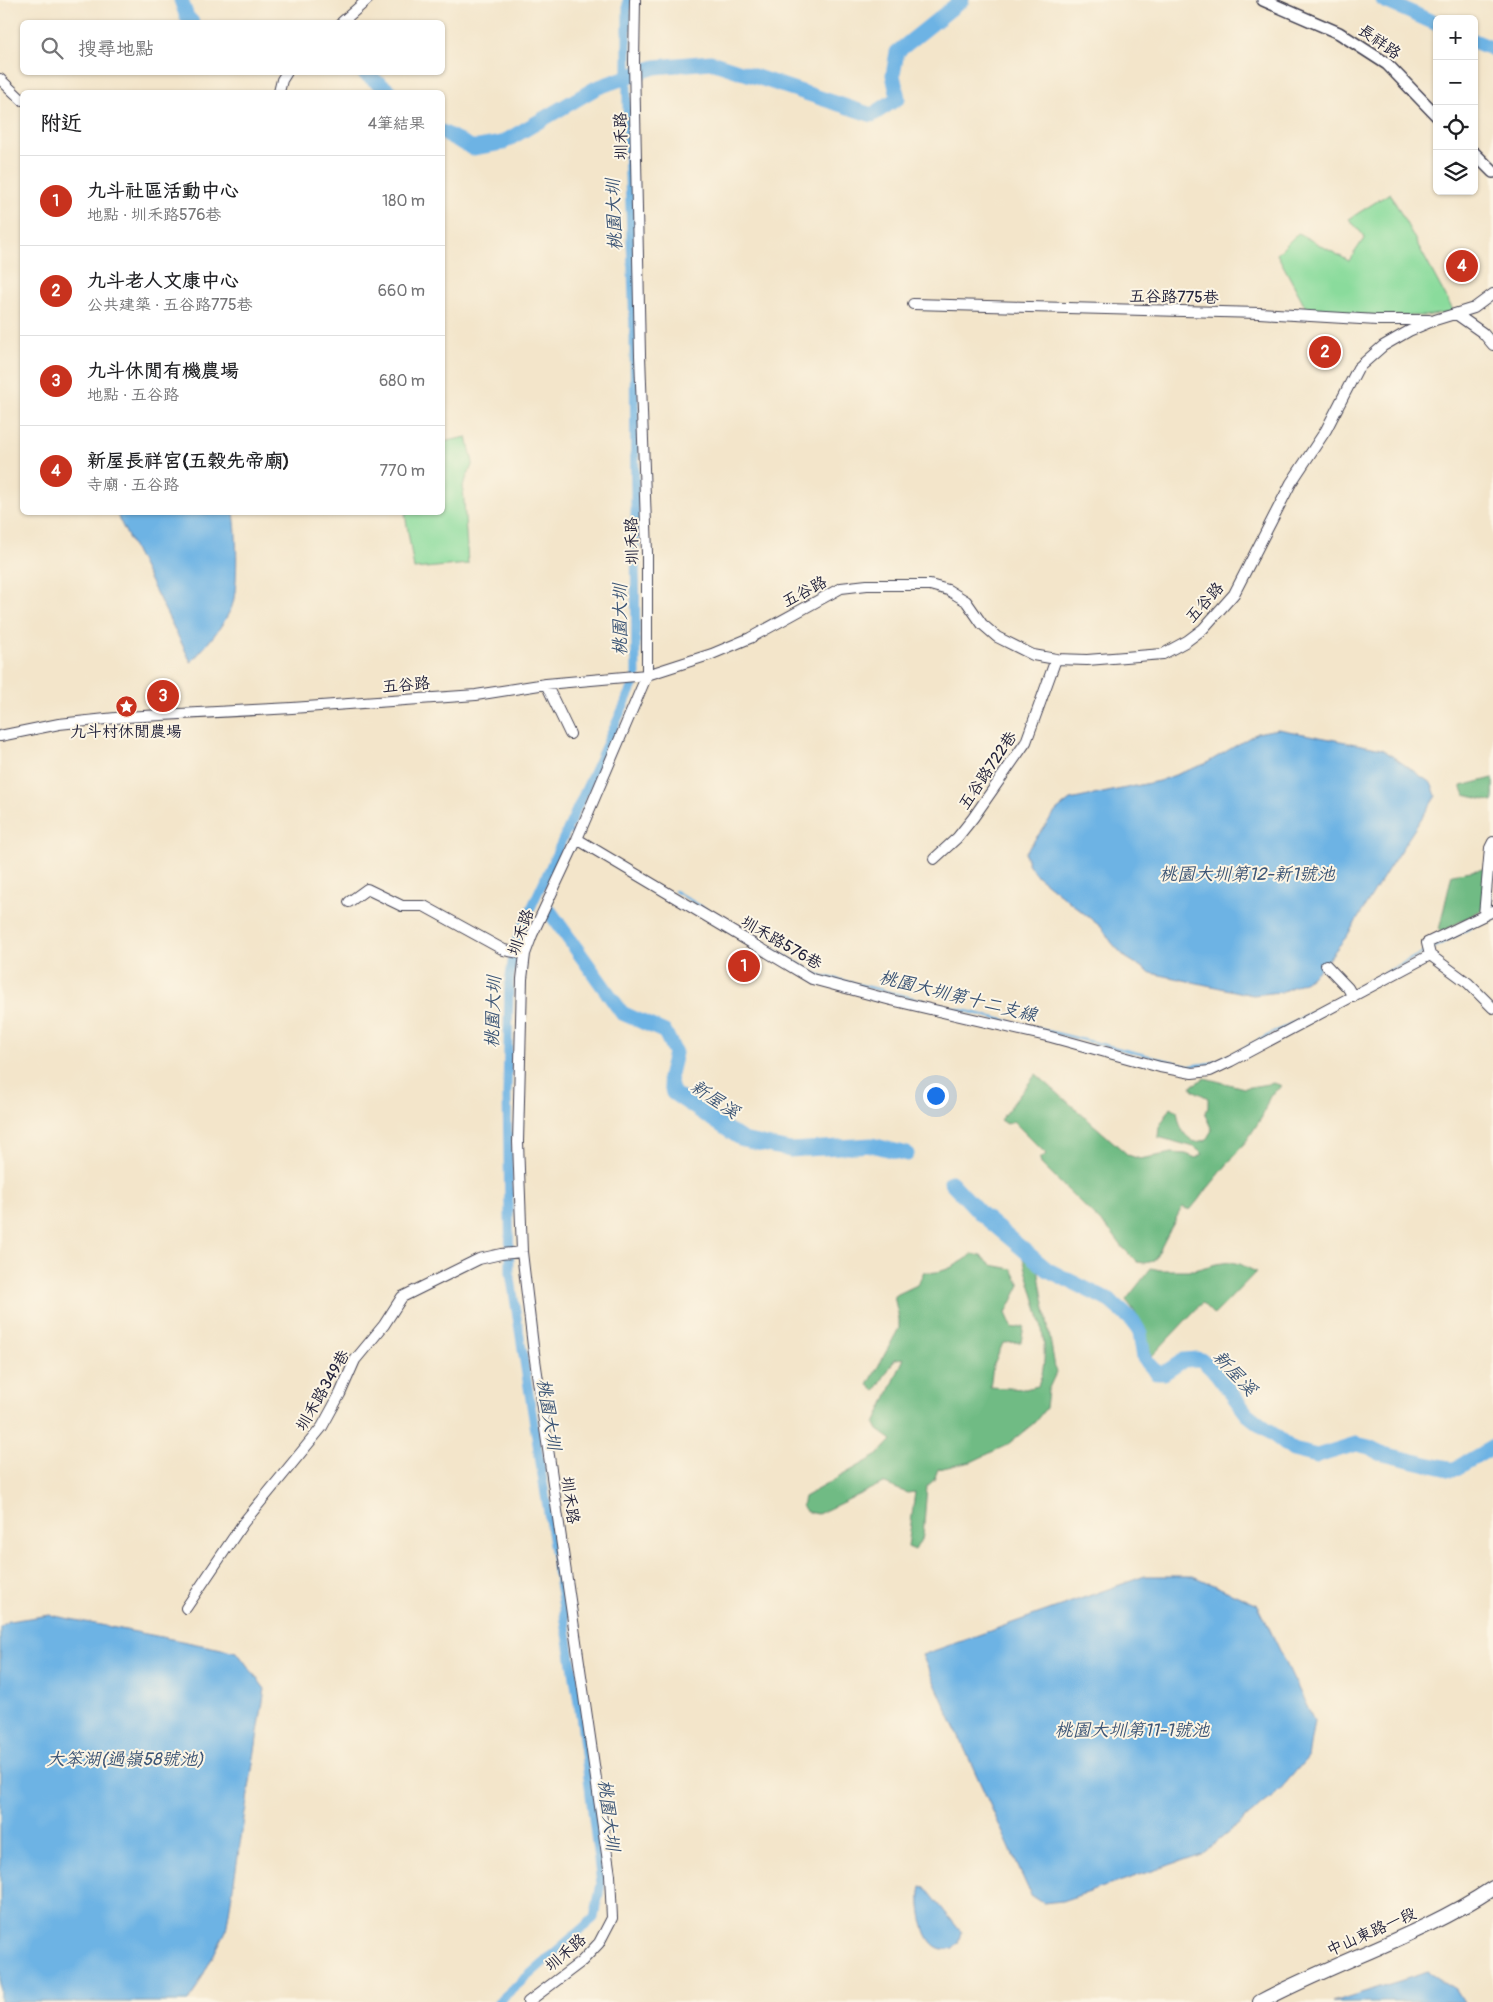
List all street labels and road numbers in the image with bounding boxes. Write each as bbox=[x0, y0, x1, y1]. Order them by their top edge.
street label: 長祥路 bbox=[1354, 20, 1405, 64]
street label: 圳禾路 bbox=[611, 112, 631, 160]
street label: 五谷路775巷 bbox=[1129, 286, 1219, 308]
street label: 圳禾路 bbox=[621, 517, 643, 565]
street label: 五谷路 bbox=[779, 572, 830, 612]
street label: 五谷路 bbox=[1181, 578, 1228, 627]
street label: 五谷路 bbox=[381, 673, 431, 697]
street label: 五谷路722巷 bbox=[954, 728, 1021, 814]
street label: 圳禾路 bbox=[504, 906, 538, 958]
street label: 圳禾路576巷 bbox=[737, 912, 826, 974]
street label: 圳禾路349巷 bbox=[292, 1346, 354, 1435]
street label: 圳禾路 bbox=[557, 1475, 583, 1525]
street label: 中山東路一段 bbox=[1323, 1903, 1419, 1961]
street label: 圳禾路 bbox=[541, 1929, 590, 1976]

